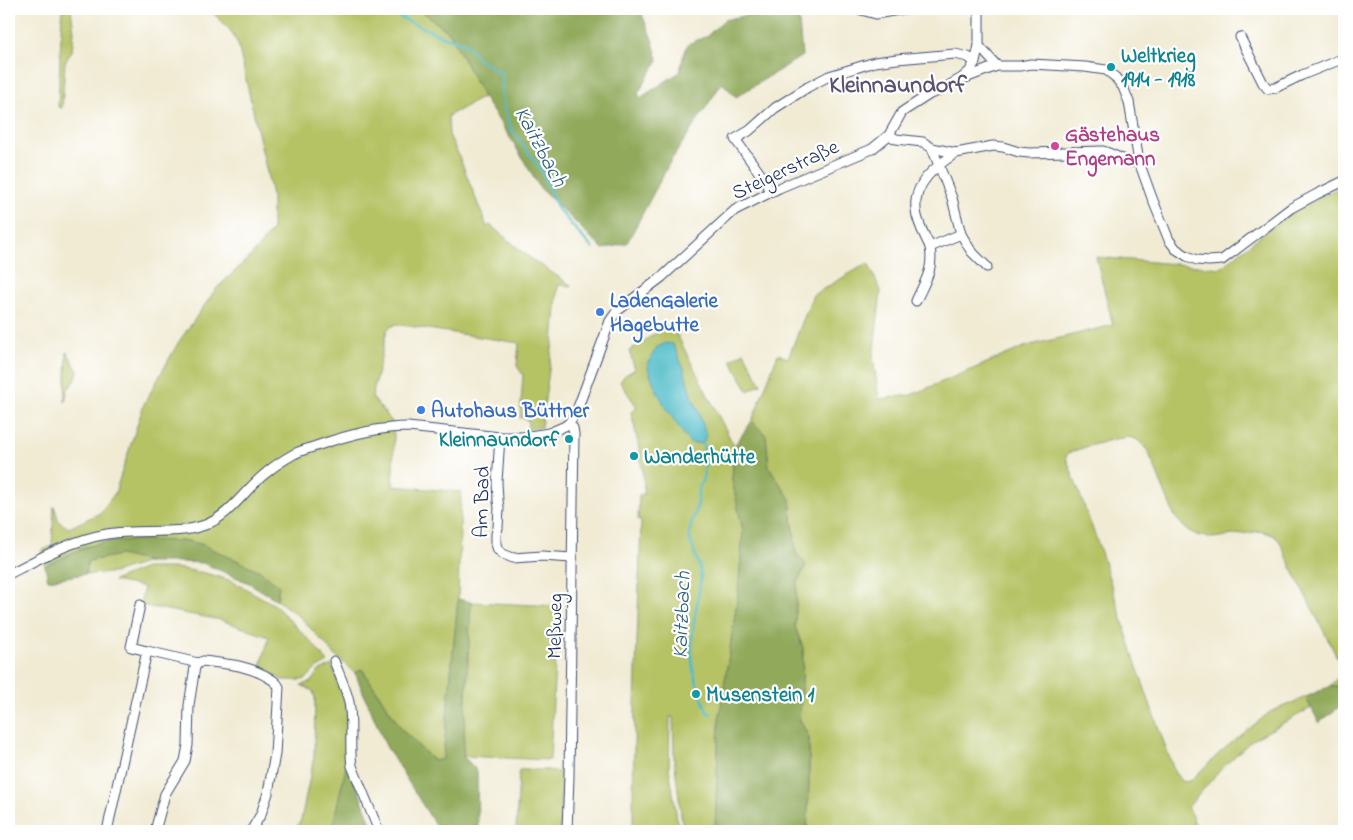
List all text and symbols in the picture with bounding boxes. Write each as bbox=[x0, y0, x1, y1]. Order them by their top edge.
place label: Weltkrieg 1914 - 1918 bbox=[1121, 42, 1196, 96]
marker: Weltkrieg 1914 - 1918 bbox=[1105, 61, 1117, 73]
district label: Kleinnaundorf bbox=[829, 69, 968, 104]
water label: Kaitzbach bbox=[505, 102, 574, 194]
place label: Gästehaus Engemann bbox=[1065, 121, 1160, 177]
street label: Steigerstraße bbox=[727, 133, 846, 211]
marker: Gästehaus Engemann bbox=[1049, 140, 1061, 152]
place label: LadenGalerie Hagebutte bbox=[610, 287, 718, 343]
marker: LadenGalerie Hagebutte bbox=[594, 306, 606, 318]
place label: Autohaus Büttner bbox=[431, 397, 589, 427]
marker: Autohaus Büttner bbox=[415, 404, 427, 416]
place label: Kleinnaundorf bbox=[439, 426, 560, 456]
marker: Kleinnaundorf bbox=[563, 433, 575, 445]
place label: Wanderhütte bbox=[644, 443, 756, 473]
marker: Wanderhütte bbox=[628, 450, 640, 462]
street label: Am Bad bbox=[467, 466, 499, 538]
water label: Kaitzbach bbox=[665, 571, 701, 659]
street label: Meßweg bbox=[540, 593, 574, 659]
place label: Musenstein 1 bbox=[706, 681, 815, 711]
marker: Musenstein 1 bbox=[690, 688, 702, 700]

